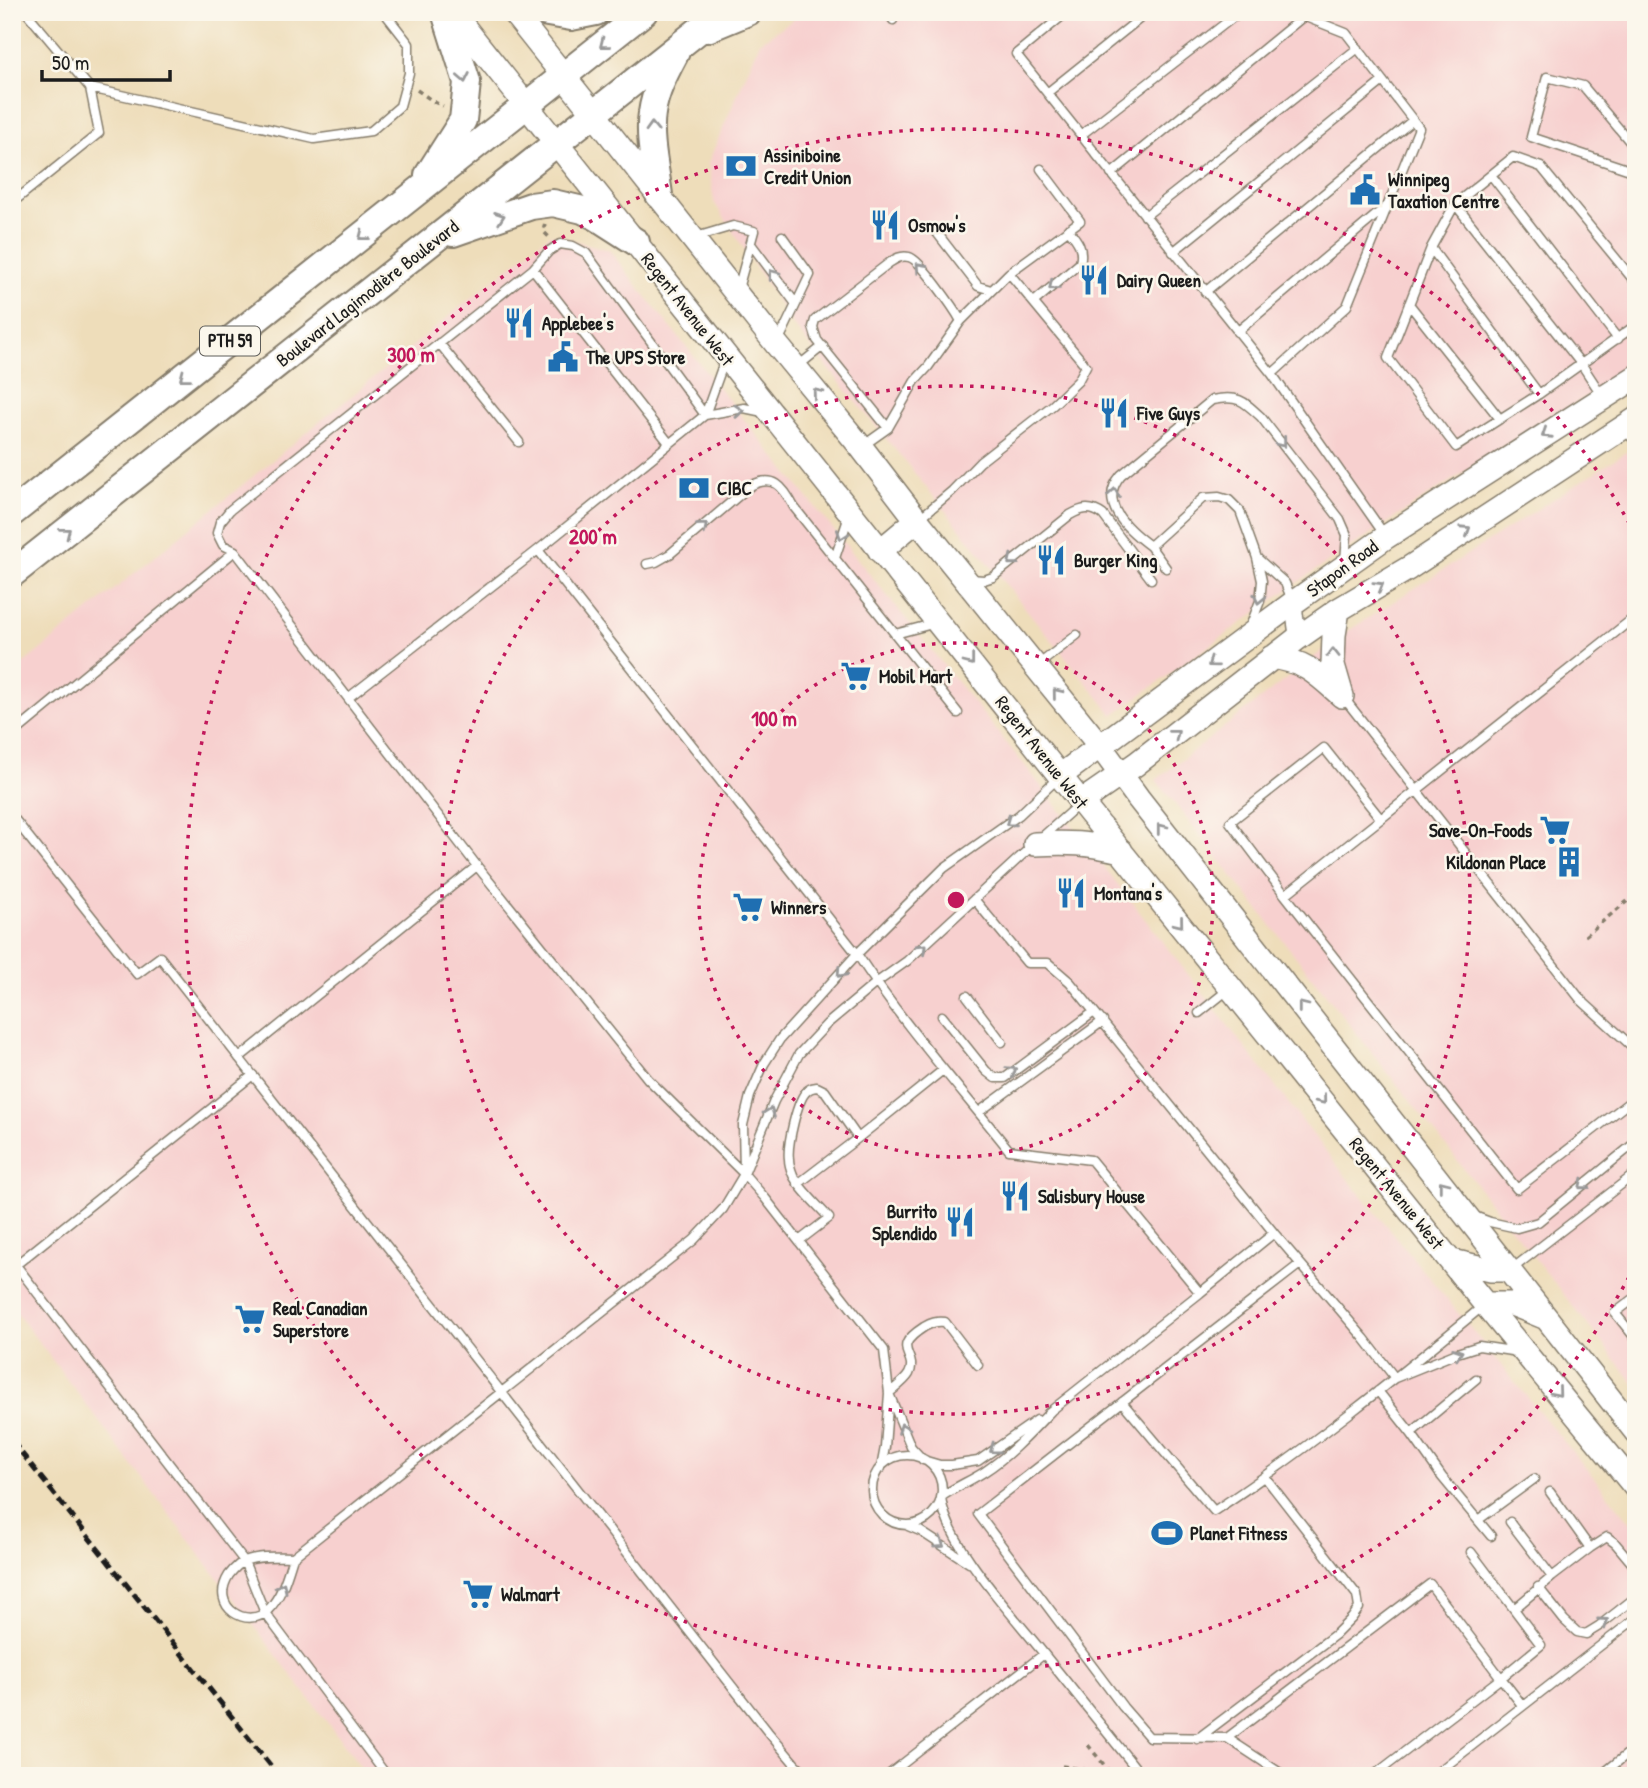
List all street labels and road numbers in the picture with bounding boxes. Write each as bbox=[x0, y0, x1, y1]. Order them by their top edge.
street label: Boulevard Lagimodière Boulevard bbox=[270, 213, 464, 373]
street label: Regent Avenue West bbox=[635, 247, 741, 371]
road number: PTH 59 bbox=[200, 326, 260, 356]
street label: Stapon Road bbox=[1301, 533, 1384, 603]
street label: Regent Avenue West bbox=[989, 690, 1095, 814]
street label: Regent Avenue West bbox=[1344, 1131, 1451, 1255]

